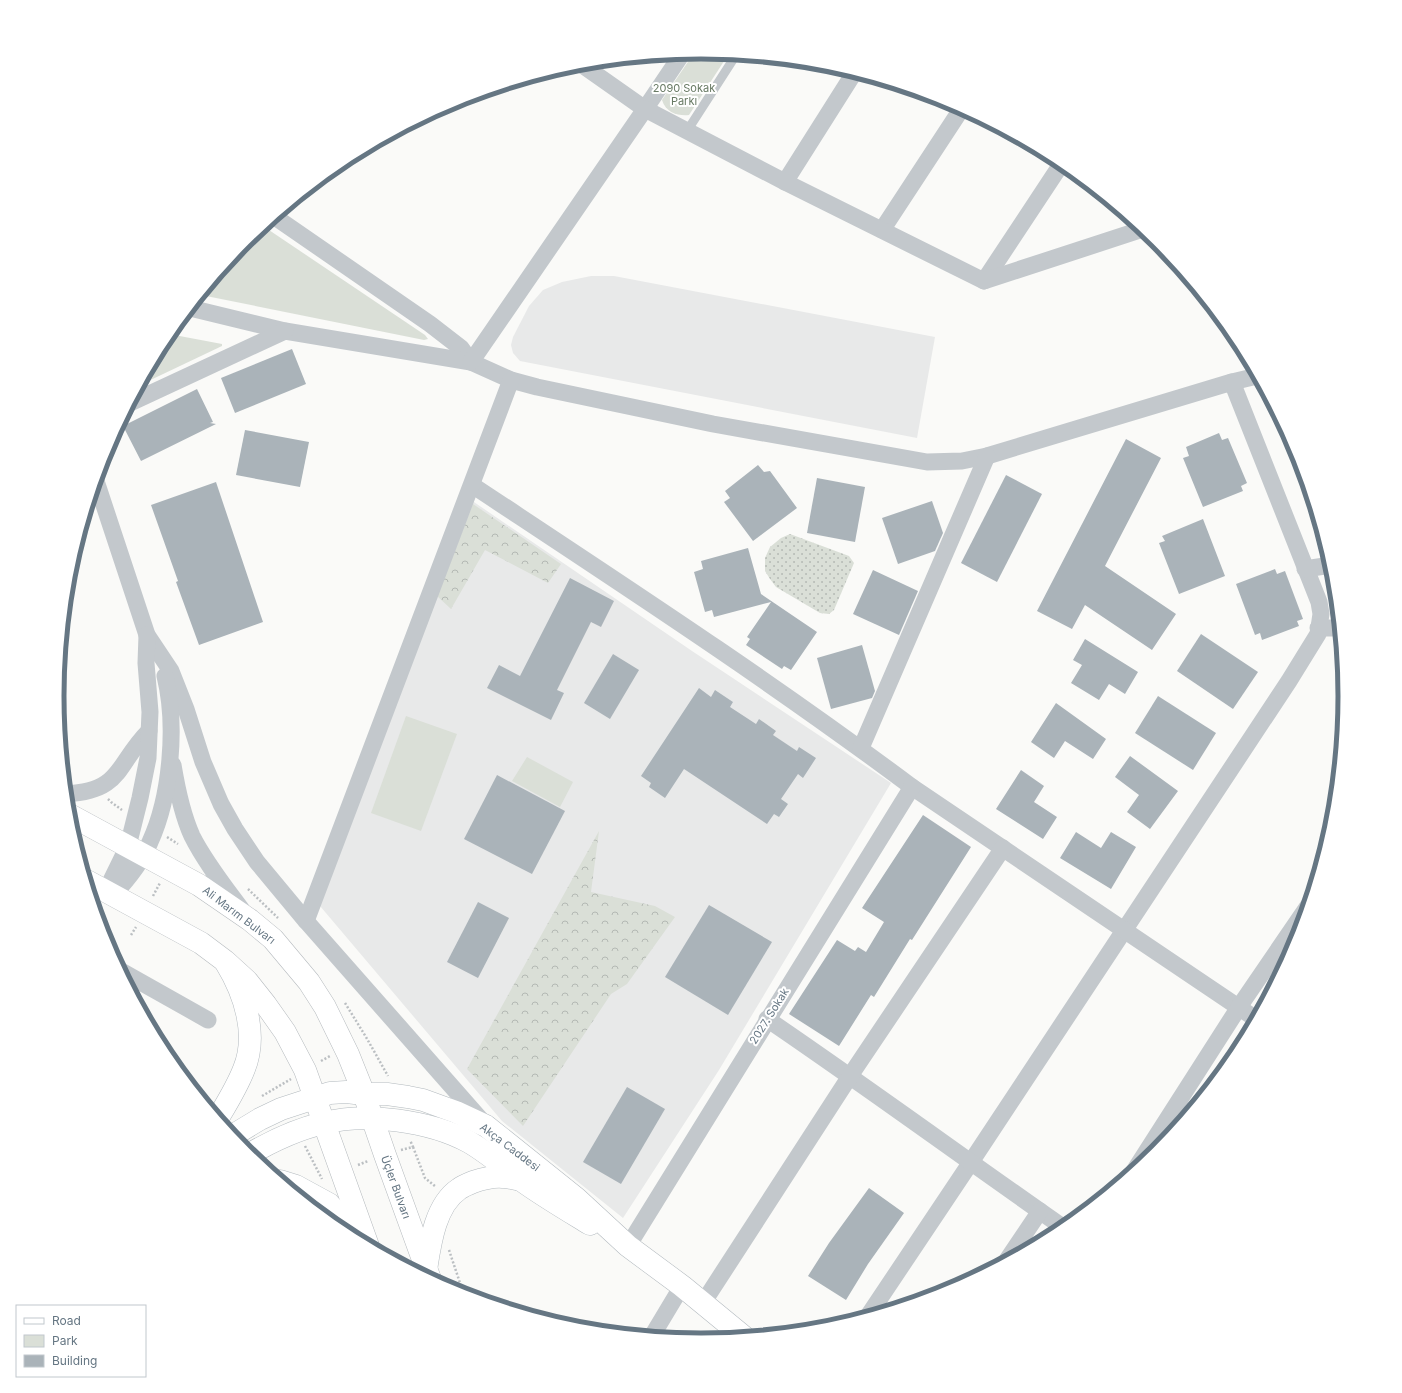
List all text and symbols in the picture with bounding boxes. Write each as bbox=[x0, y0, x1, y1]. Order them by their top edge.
park label: 2090 Sokak Parkı bbox=[653, 81, 715, 108]
street label: Ali Marım Bulvarı bbox=[200, 883, 278, 947]
street label: 2027. Sokak bbox=[746, 985, 792, 1047]
street label: Akça Caddesi bbox=[477, 1120, 543, 1174]
street label: Üçler Bulvarı bbox=[378, 1153, 414, 1221]
legend bbox=[16, 1305, 146, 1377]
text: Road bbox=[52, 1313, 81, 1328]
text: Park bbox=[52, 1333, 78, 1348]
text: Building bbox=[52, 1353, 97, 1368]

